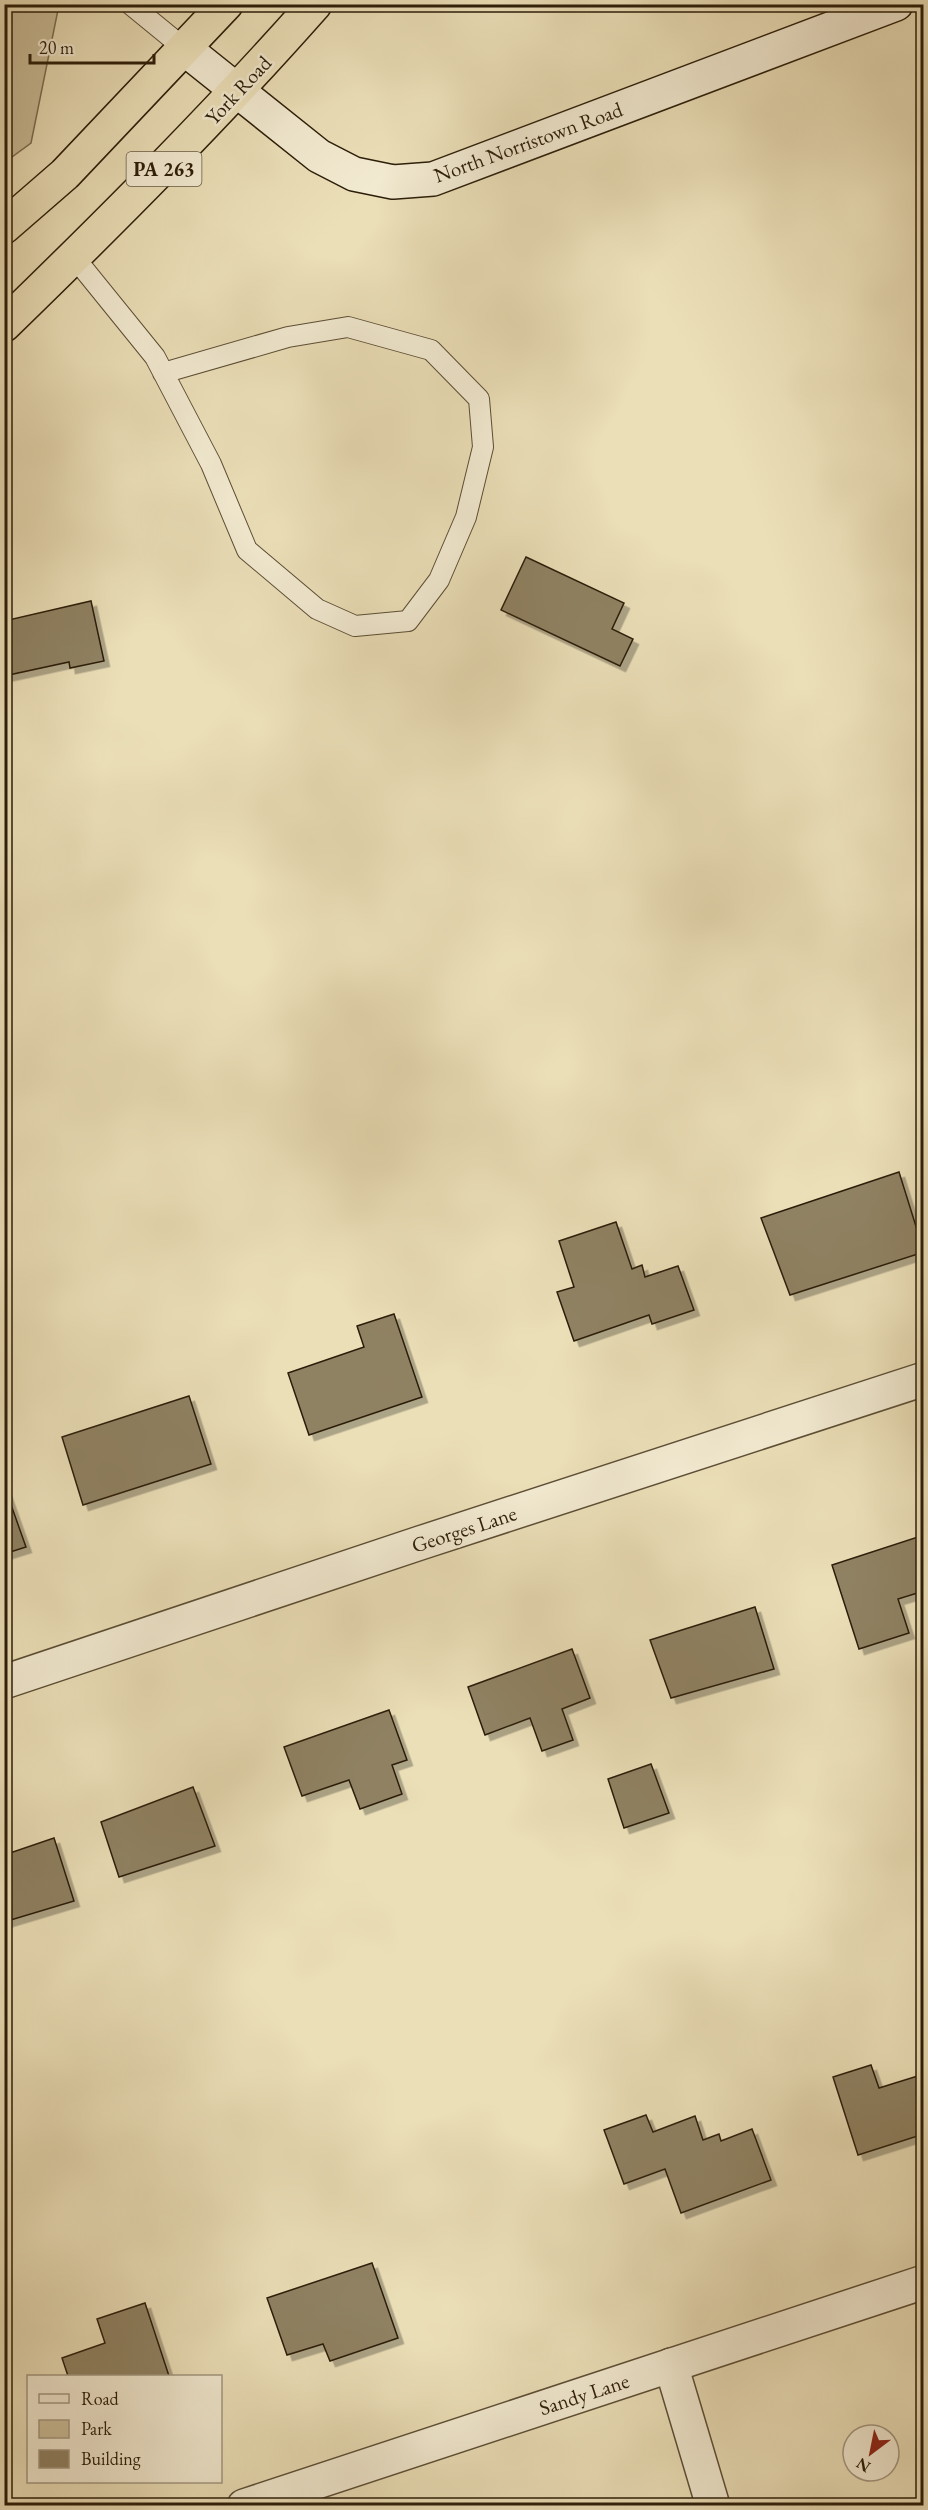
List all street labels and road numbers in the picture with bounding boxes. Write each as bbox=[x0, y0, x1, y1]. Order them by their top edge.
street label: York Road bbox=[199, 49, 277, 130]
street label: North Norristown Road bbox=[430, 95, 626, 189]
road number: PA 263 bbox=[126, 152, 201, 186]
street label: Georges Lane bbox=[408, 1499, 520, 1559]
street label: Sandy Lane bbox=[536, 2367, 632, 2421]

